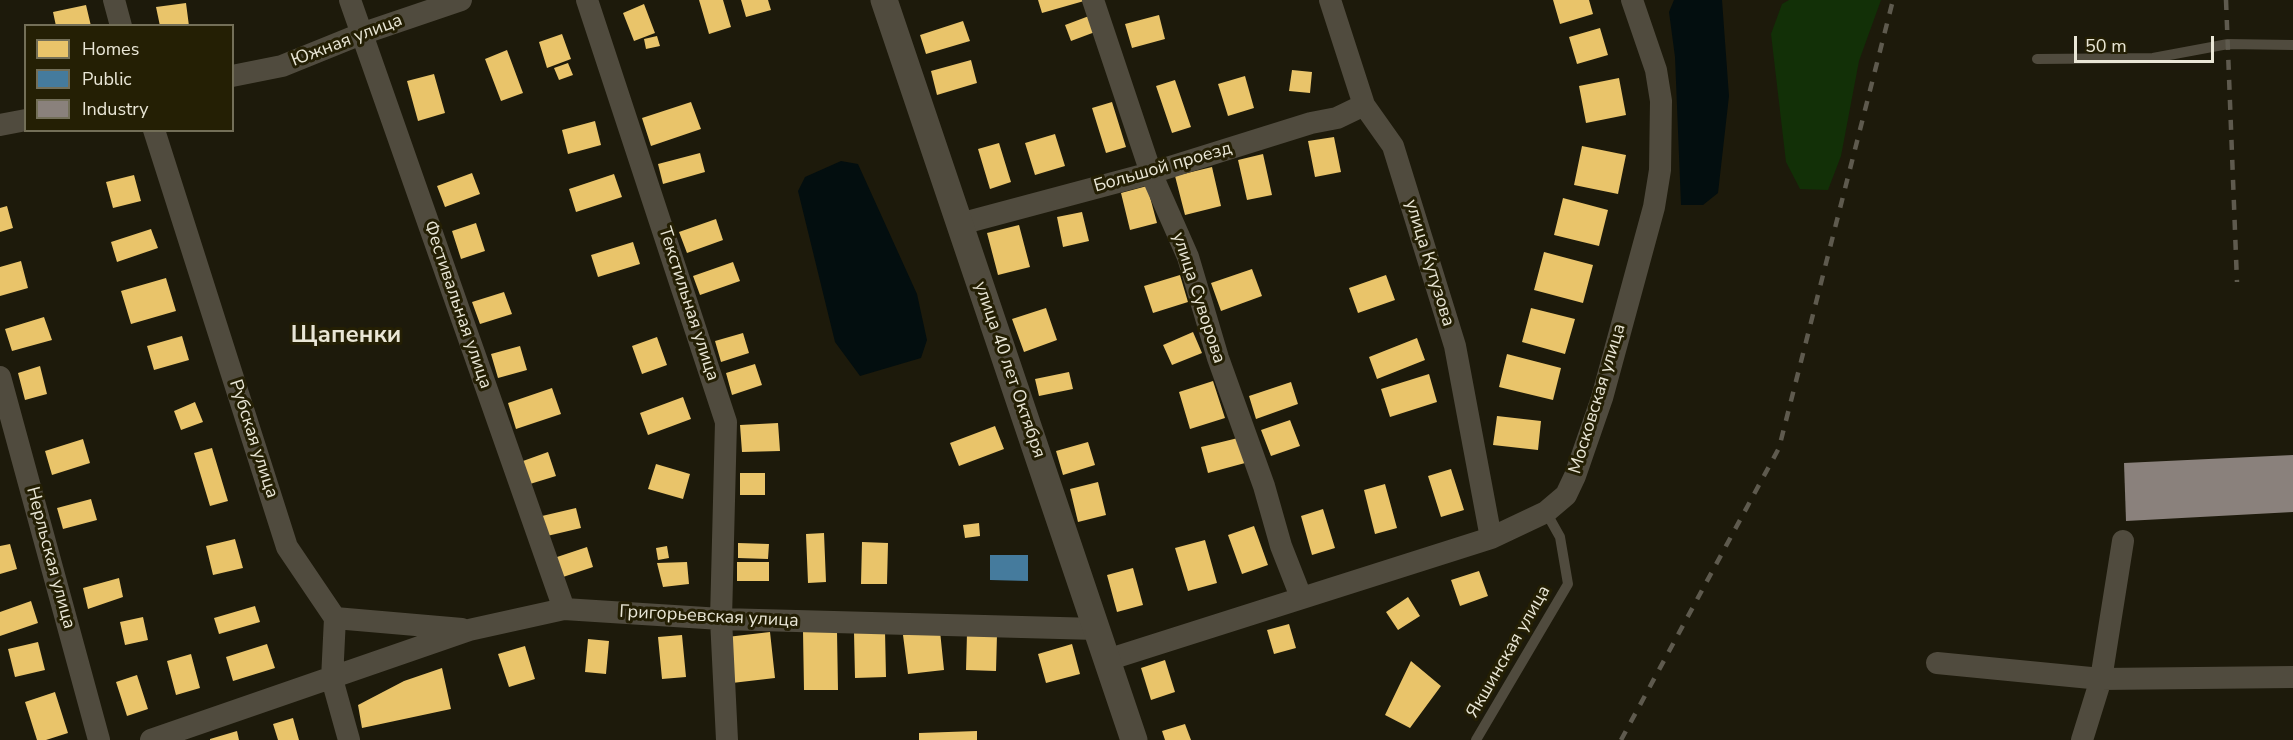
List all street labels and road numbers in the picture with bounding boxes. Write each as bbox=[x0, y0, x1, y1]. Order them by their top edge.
street label: Южная улица bbox=[288, 10, 406, 72]
street label: Большой проезд bbox=[1092, 138, 1234, 198]
street label: улица Кутузова bbox=[1399, 197, 1459, 329]
street label: Фестивальная улица bbox=[418, 218, 496, 392]
street label: Текстильная улица bbox=[653, 224, 723, 384]
street label: улица Суворова bbox=[1167, 230, 1229, 366]
street label: улица 40 лет Октября bbox=[969, 279, 1049, 461]
street label: Московская улица bbox=[1565, 321, 1631, 477]
street label: Рубская улица bbox=[224, 377, 282, 501]
street label: Нерльская улица bbox=[21, 485, 79, 631]
street label: Якшинская улица bbox=[1462, 582, 1556, 722]
street label: Григорьевская улица bbox=[619, 602, 799, 632]

